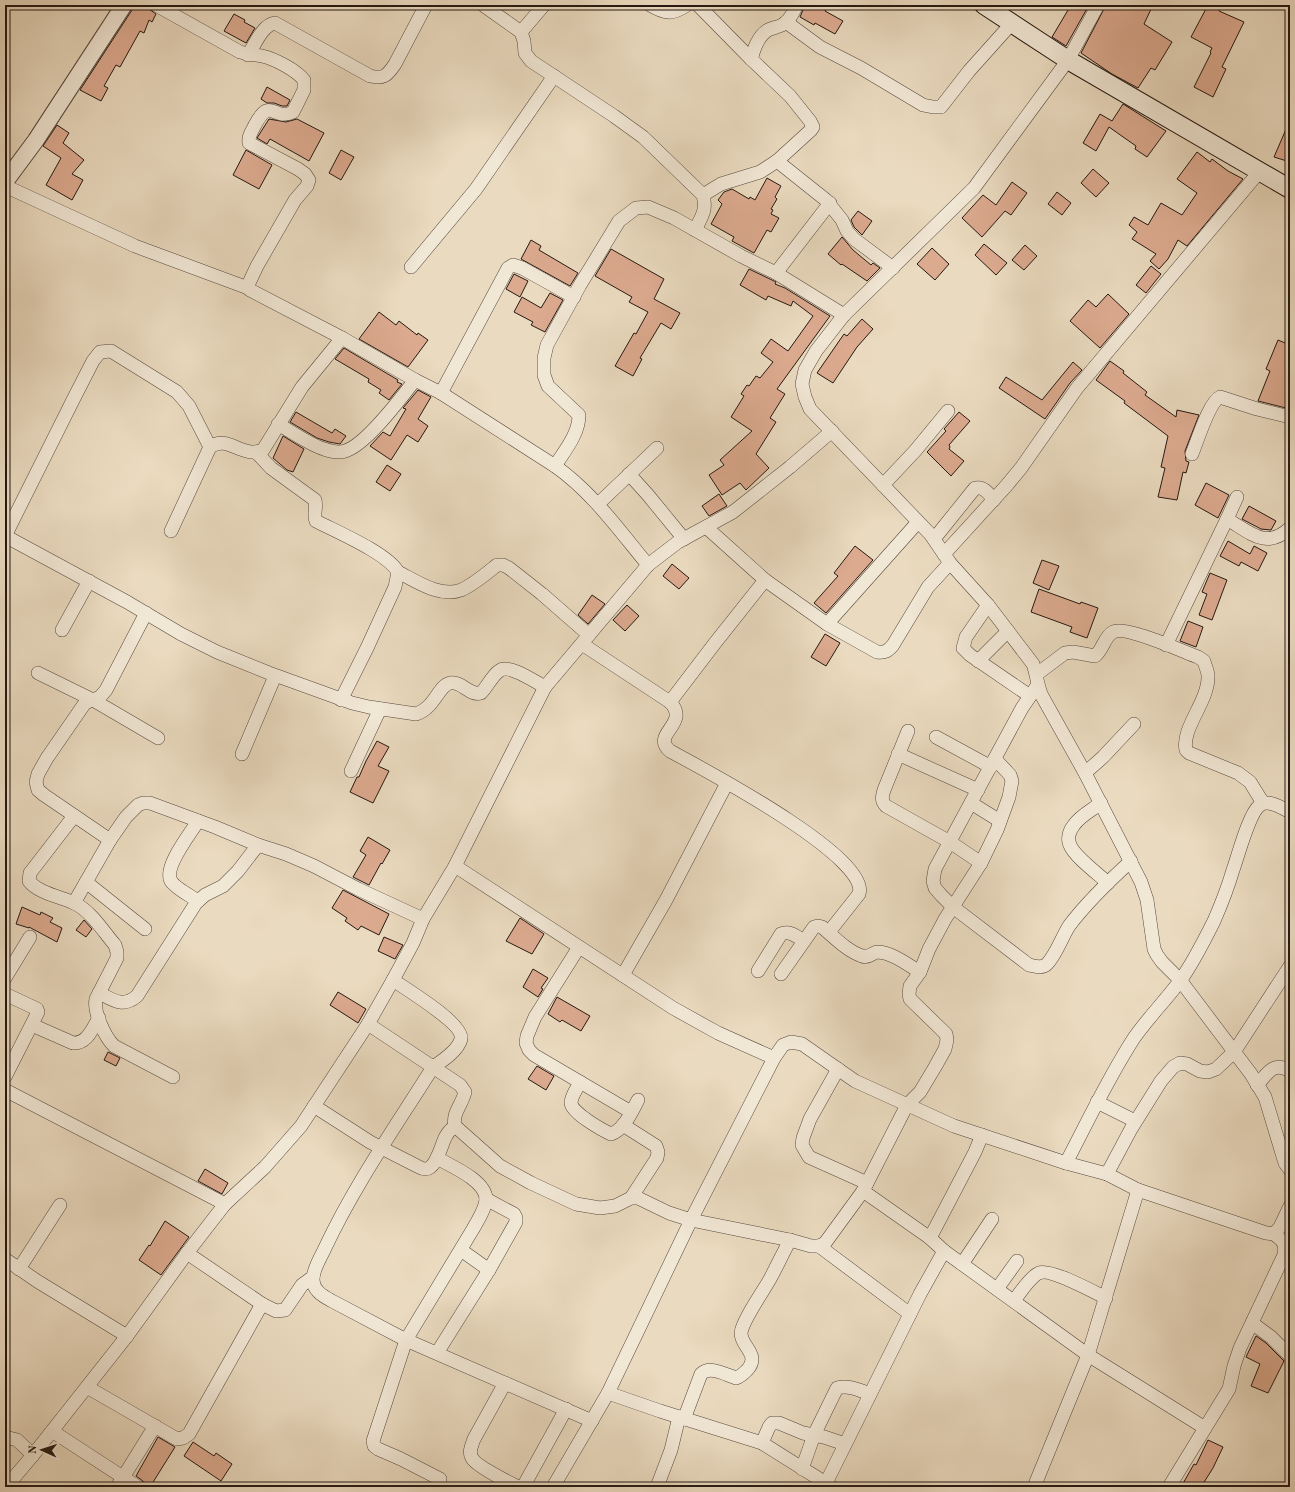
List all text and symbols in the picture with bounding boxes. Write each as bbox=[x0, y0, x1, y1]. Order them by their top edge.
north arrow bbox=[22, 1430, 62, 1470]
text: N bbox=[26, 1445, 41, 1454]

